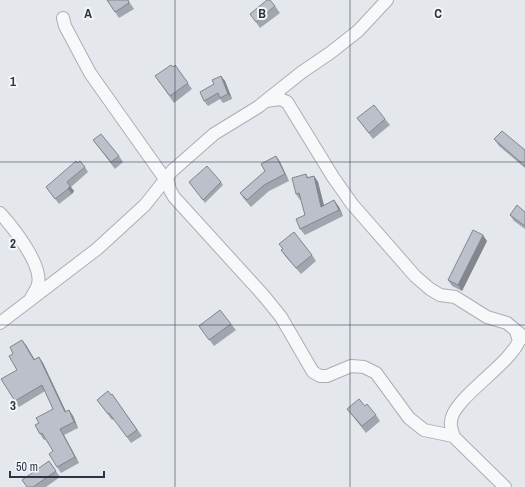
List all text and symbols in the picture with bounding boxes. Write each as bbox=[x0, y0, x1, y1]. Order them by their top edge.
text: A bbox=[84, 5, 92, 22]
text: B bbox=[258, 5, 266, 22]
text: C bbox=[434, 5, 442, 22]
text: 1 bbox=[10, 73, 16, 90]
text: 2 bbox=[10, 235, 16, 252]
text: 3 bbox=[10, 397, 16, 414]
scale bar bbox=[10, 453, 104, 479]
text: 50 m bbox=[16, 459, 38, 475]

